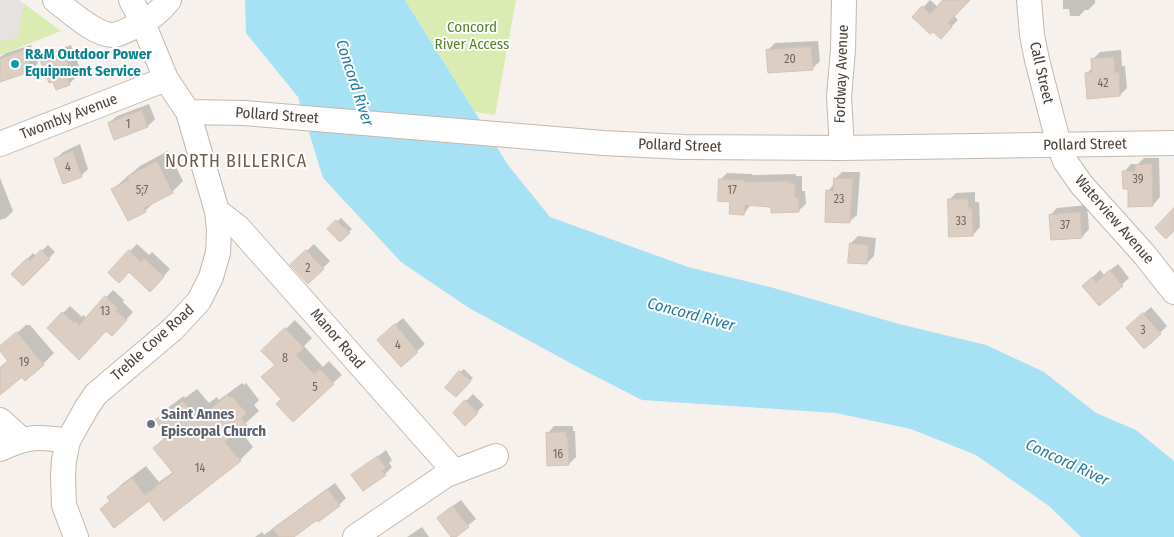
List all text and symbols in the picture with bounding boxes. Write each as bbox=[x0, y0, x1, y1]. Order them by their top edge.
park label: Concord River Access bbox=[435, 19, 509, 54]
street label: Fordway Avenue bbox=[831, 24, 853, 124]
water label: Concord River bbox=[331, 37, 377, 129]
street label: Call Street bbox=[1025, 40, 1057, 106]
place label: R&M Outdoor Power Equipment Service bbox=[25, 46, 152, 81]
house number: 20 bbox=[784, 53, 796, 67]
marker: R&M Outdoor Power Equipment Service bbox=[9, 58, 21, 70]
house number: 42 bbox=[1098, 77, 1108, 91]
street label: Twombly Avenue bbox=[18, 90, 120, 144]
street label: Pollard Street bbox=[235, 104, 319, 128]
house number: 1 bbox=[126, 118, 130, 132]
street label: Pollard Street bbox=[1043, 135, 1127, 155]
street label: Pollard Street bbox=[638, 136, 722, 156]
district label: NORTH BILLERICA bbox=[163, 151, 309, 173]
house number: 4 bbox=[65, 161, 71, 175]
street label: Waterview Avenue bbox=[1071, 172, 1157, 268]
house number: 39 bbox=[1132, 173, 1144, 187]
house number: 5;7 bbox=[136, 184, 148, 198]
house number: 17 bbox=[727, 184, 737, 198]
house number: 23 bbox=[834, 193, 844, 207]
house number: 33 bbox=[956, 215, 966, 229]
house number: 37 bbox=[1060, 219, 1070, 233]
house number: 2 bbox=[305, 262, 311, 276]
water label: Concord River bbox=[645, 294, 737, 336]
street label: Treble Cove Road bbox=[108, 301, 198, 385]
house number: 13 bbox=[100, 305, 110, 319]
street label: Manor Road bbox=[306, 305, 368, 373]
house number: 3 bbox=[1140, 324, 1146, 338]
house number: 4 bbox=[395, 339, 401, 353]
house number: 8 bbox=[282, 352, 288, 366]
house number: 19 bbox=[19, 356, 29, 370]
house number: 5 bbox=[312, 381, 318, 395]
place label: Saint Annes Episcopal Church bbox=[161, 406, 266, 441]
marker: Saint Annes Episcopal Church bbox=[145, 418, 157, 430]
water label: Concord River bbox=[1022, 435, 1112, 491]
house number: 16 bbox=[553, 448, 563, 462]
house number: 14 bbox=[195, 462, 205, 476]

